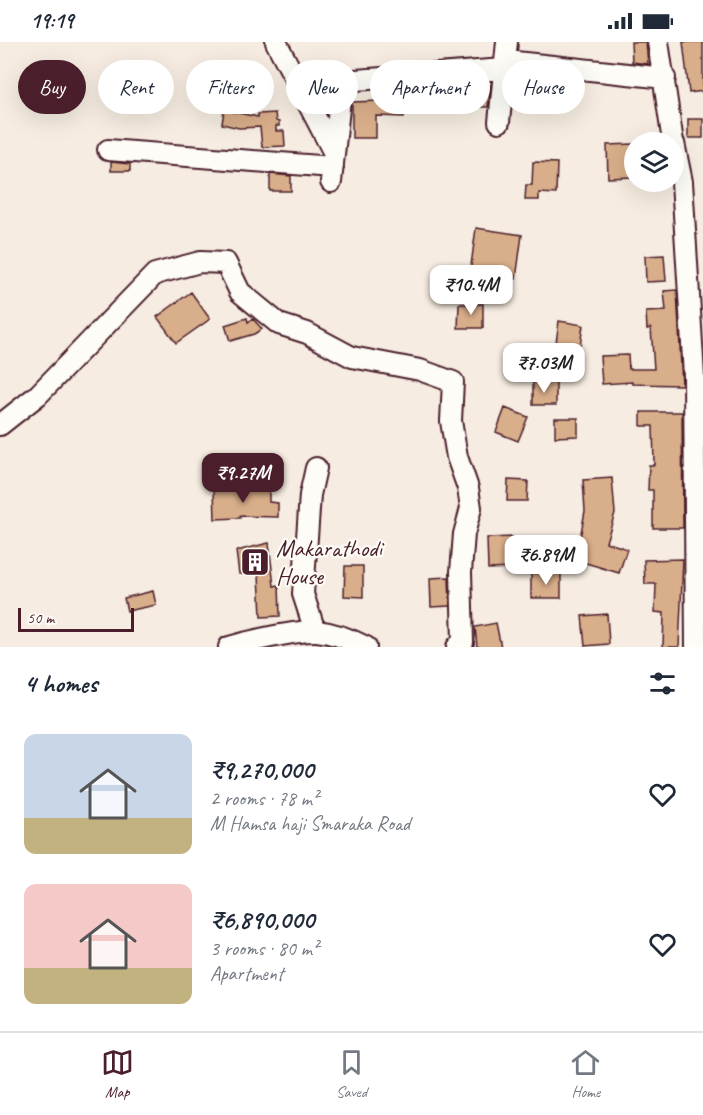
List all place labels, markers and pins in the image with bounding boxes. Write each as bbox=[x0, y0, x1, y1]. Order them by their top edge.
pin: ₹10.4M bbox=[422, 265, 520, 316]
pin: ₹7.03M bbox=[495, 343, 593, 394]
pin: ₹9.27M bbox=[194, 453, 292, 504]
place label: Makarathodi House bbox=[276, 533, 385, 591]
pin: ₹6.89M bbox=[497, 535, 595, 586]
building icon: Makarathodi House bbox=[239, 546, 271, 578]

